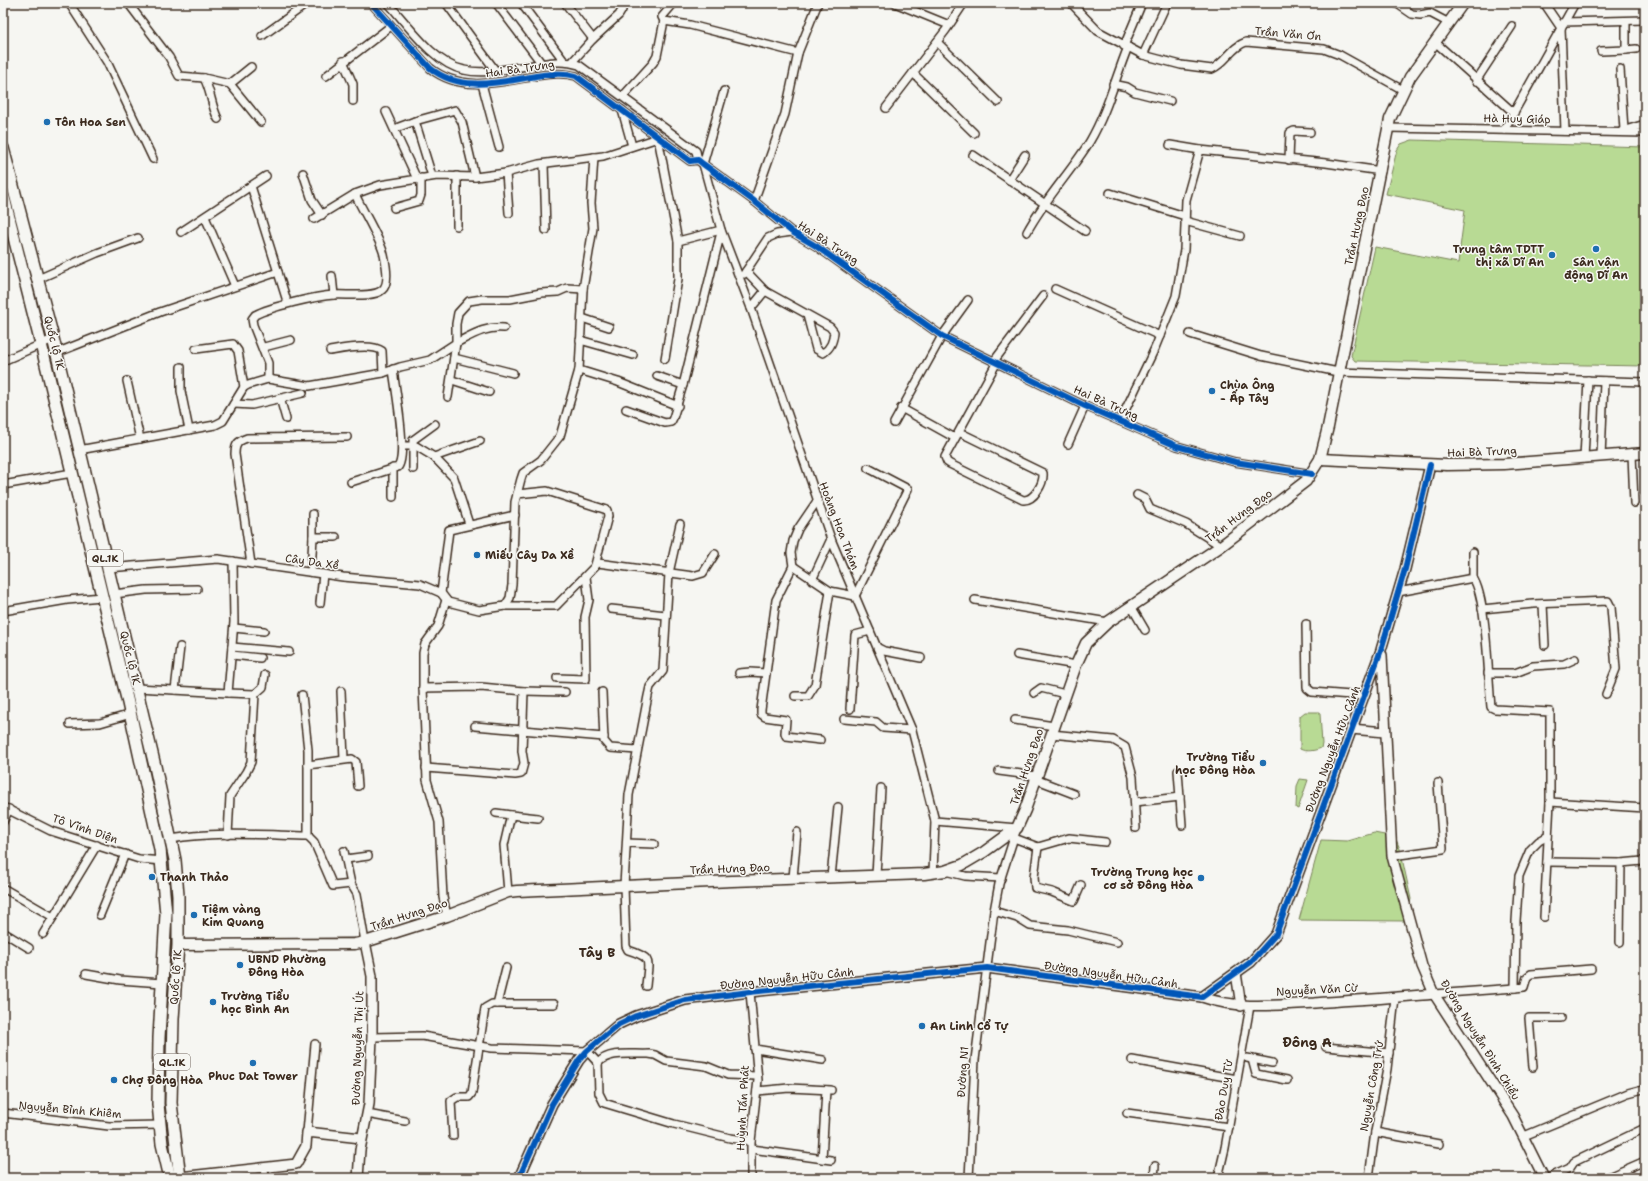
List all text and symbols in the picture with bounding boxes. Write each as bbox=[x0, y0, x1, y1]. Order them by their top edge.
street label: Trần Văn Ơn bbox=[1254, 24, 1322, 44]
street label: Hai Bà Trưng bbox=[484, 57, 556, 81]
street label: Hà Huy Giáp bbox=[1483, 111, 1551, 127]
place label: Tôn Hoa Sen bbox=[55, 115, 127, 130]
marker: Tôn Hoa Sen bbox=[42, 117, 52, 127]
street label: Trần Hưng Đạo bbox=[1341, 185, 1373, 267]
street label: Hai Bà Trưng bbox=[795, 218, 862, 268]
place label: Trung tâm TDTT thị xã Dĩ An bbox=[1453, 242, 1545, 270]
marker: Sân vận động Dĩ An bbox=[1591, 244, 1601, 254]
marker: Trung tâm TDTT thị xã Dĩ An bbox=[1547, 250, 1557, 260]
place label: Sân vận động Dĩ An bbox=[1564, 255, 1628, 283]
street label: Quốc lộ 1K bbox=[40, 314, 68, 372]
place label: Chùa Ông - Ấp Tây bbox=[1220, 377, 1274, 406]
street label: Hai Bà Trưng bbox=[1071, 382, 1141, 424]
marker: Chùa Ông - Ấp Tây bbox=[1207, 386, 1217, 396]
street label: Hai Bà Trưng bbox=[1447, 443, 1517, 461]
street label: Hoàng Hoa Thám bbox=[815, 480, 863, 573]
street label: Trần Hưng Đạo bbox=[1202, 486, 1276, 546]
place label: Miếu Cây Da Xề bbox=[485, 548, 574, 563]
road number: QL.1K bbox=[87, 550, 123, 566]
marker: Miếu Cây Da Xề bbox=[472, 550, 482, 560]
street label: Cây Da Xề bbox=[284, 551, 340, 573]
street label: Quốc lộ 1K bbox=[116, 629, 144, 687]
street label: Đường Nguyễn Hữu Cảnh bbox=[1302, 683, 1364, 815]
street label: Trần Hưng Đạo bbox=[1007, 726, 1047, 807]
place label: Trường Tiểu học Đông Hòa bbox=[1175, 749, 1255, 778]
marker: Trường Tiểu học Đông Hòa bbox=[1258, 758, 1268, 768]
street label: Tô Vĩnh Diện bbox=[50, 811, 120, 847]
street label: Trần Hưng Đạo bbox=[690, 860, 771, 878]
place label: Trường Trung học cơ sở Đông Hòa bbox=[1091, 865, 1193, 893]
place label: Thanh Thảo bbox=[160, 870, 229, 885]
marker: Thanh Thảo bbox=[147, 872, 157, 882]
marker: Trường Trung học cơ sở Đông Hòa bbox=[1196, 873, 1206, 883]
street label: Trần Hưng Đạo bbox=[368, 895, 450, 935]
place label: Tiệm vàng Kim Quang bbox=[202, 902, 264, 930]
marker: Tiệm vàng Kim Quang bbox=[189, 910, 199, 920]
district label: Tây B bbox=[579, 944, 615, 961]
street label: Quốc lộ 1K bbox=[167, 949, 185, 1005]
place label: UBND Phường Đông Hòa bbox=[248, 952, 326, 980]
street label: Đường Nguyễn Hữu Cảnh bbox=[1043, 958, 1179, 992]
marker: UBND Phường Đông Hòa bbox=[235, 960, 245, 970]
street label: Đường Nguyễn Hữu Cảnh bbox=[719, 964, 855, 993]
street label: Đường Nguyễn Đình Chiểu bbox=[1437, 977, 1523, 1103]
street label: Nguyễn Văn Cừ bbox=[1276, 980, 1359, 1000]
place label: Trường Tiểu học Bình An bbox=[221, 988, 290, 1017]
street label: Đường Nguyễn Thị Út bbox=[348, 990, 368, 1106]
marker: Trường Tiểu học Bình An bbox=[208, 997, 218, 1007]
place label: An Linh Cổ Tự bbox=[930, 1018, 1008, 1034]
marker: An Linh Cổ Tự bbox=[917, 1021, 927, 1031]
district label: Đông A bbox=[1282, 1034, 1332, 1051]
street label: Nguyễn Công Trứ bbox=[1357, 1038, 1388, 1133]
street label: Đường N1 bbox=[954, 1046, 972, 1098]
road number: QL.1K bbox=[154, 1054, 190, 1070]
marker: Phuc Dat Tower bbox=[248, 1058, 258, 1068]
street label: Đào Duy Từ bbox=[1211, 1058, 1237, 1122]
street label: Huỳnh Tấn Phát bbox=[733, 1065, 753, 1151]
place label: Phuc Dat Tower bbox=[208, 1069, 298, 1084]
place label: Chợ Đông Hòa bbox=[122, 1073, 203, 1088]
marker: Chợ Đông Hòa bbox=[109, 1075, 119, 1085]
street label: Nguyễn Bỉnh Khiêm bbox=[18, 1098, 123, 1122]

